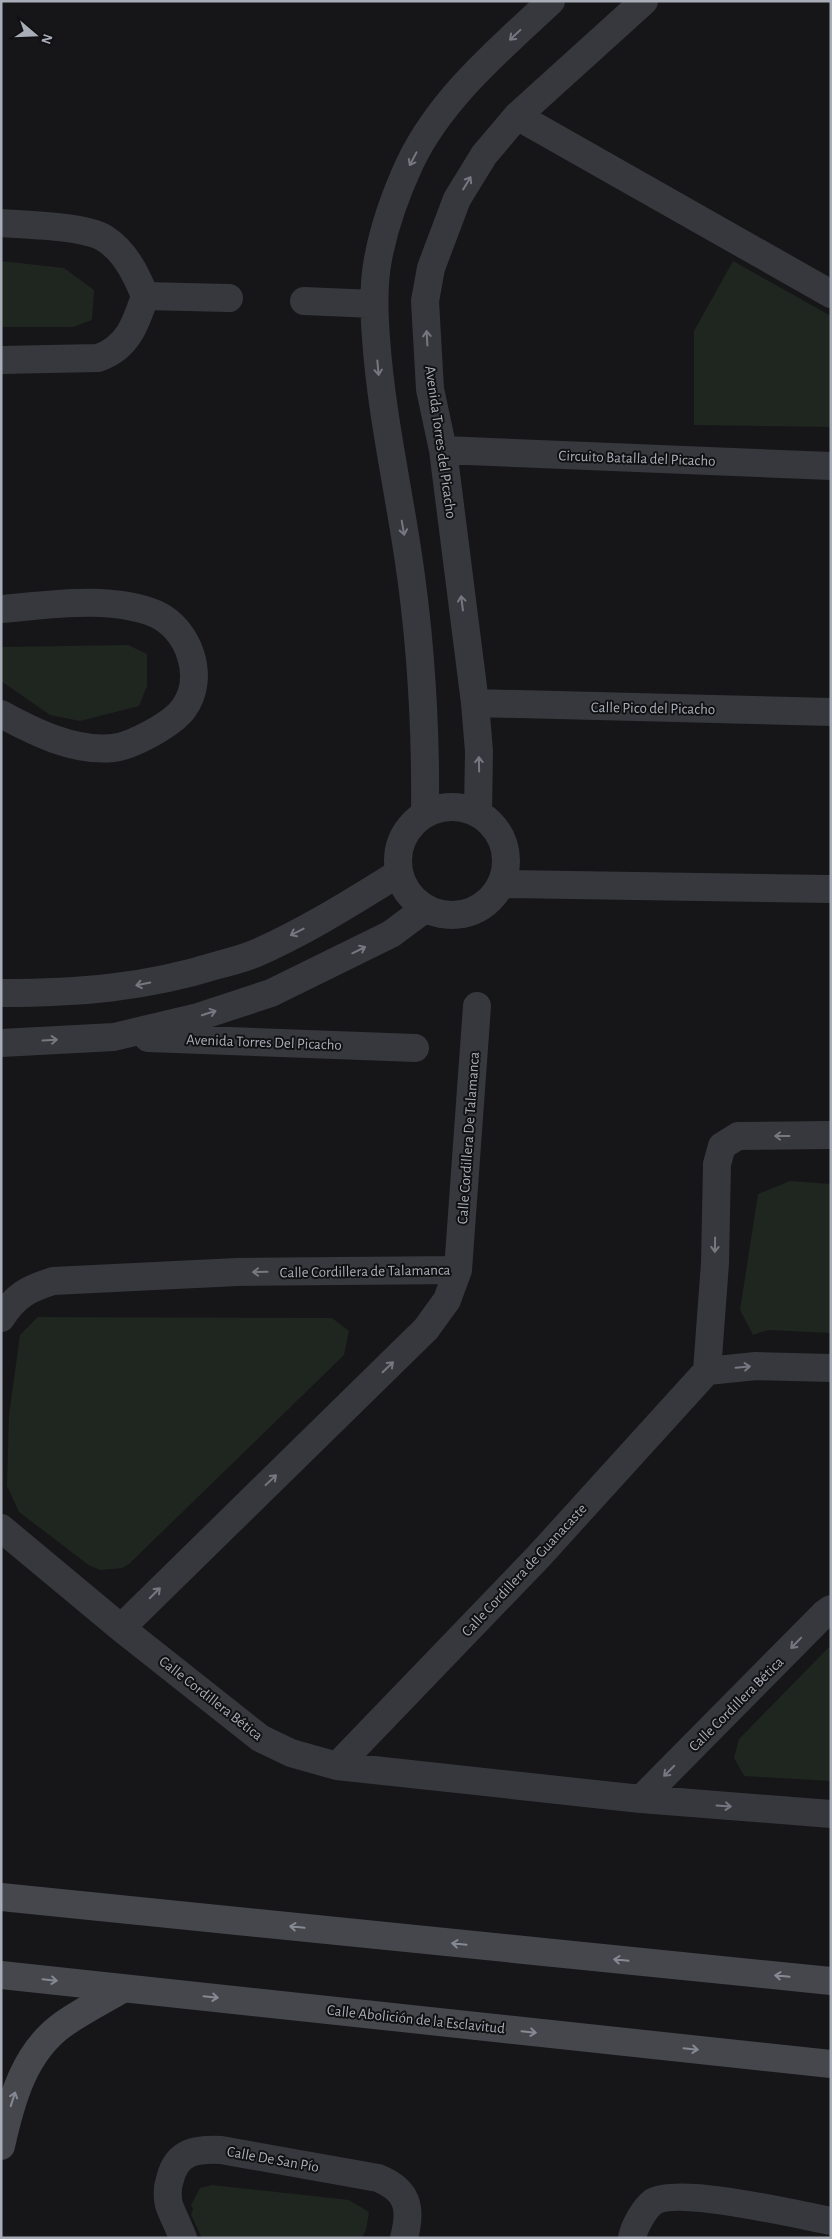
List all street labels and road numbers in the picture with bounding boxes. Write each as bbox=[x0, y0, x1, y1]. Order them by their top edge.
street label: Avenida Torres del Picacho bbox=[422, 365, 459, 519]
street label: Circuito Batalla del Picacho bbox=[558, 448, 716, 469]
street label: Calle Pico del Picacho bbox=[591, 700, 715, 717]
street label: Avenida Torres Del Picacho bbox=[186, 1032, 342, 1053]
street label: Calle Cordillera De Talamanca bbox=[455, 1051, 482, 1225]
street label: Calle Cordillera de Talamanca bbox=[279, 1263, 451, 1280]
street label: Calle Cordillera de Guanacaste bbox=[459, 1501, 590, 1640]
street label: Calle Cordillera Bética bbox=[156, 1653, 265, 1743]
street label: Calle Cordillera Bética bbox=[686, 1654, 786, 1754]
street label: Calle Abolición de la Esclavitud bbox=[326, 2003, 506, 2036]
street label: Calle De San Pío bbox=[226, 2144, 320, 2175]

